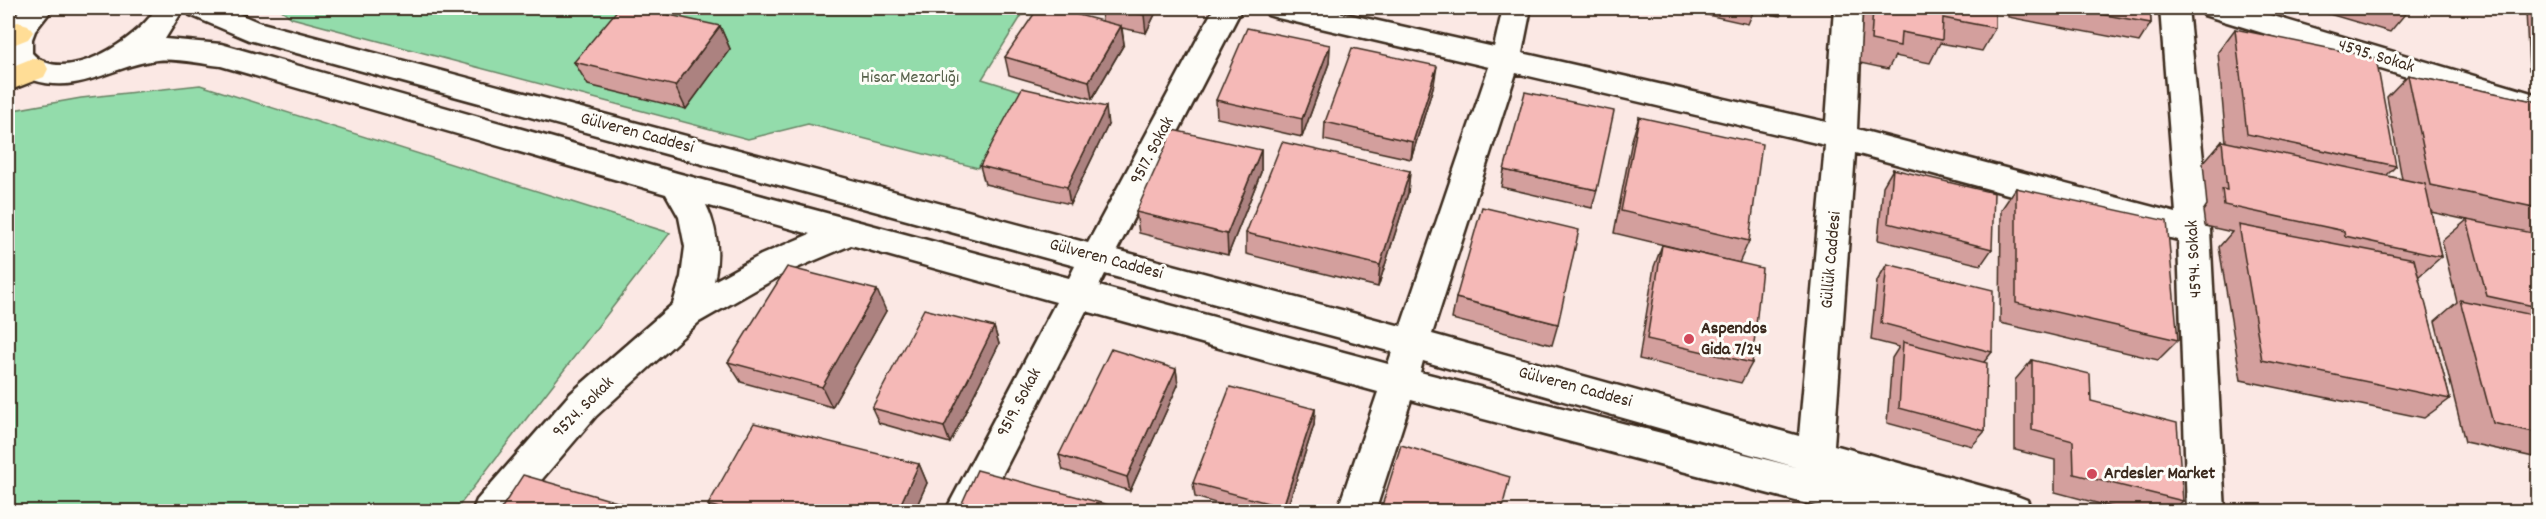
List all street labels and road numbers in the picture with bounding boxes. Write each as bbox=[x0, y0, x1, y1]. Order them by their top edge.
street label: 4595. Sokak bbox=[2335, 34, 2417, 80]
street label: Gülveren Caddesi bbox=[577, 107, 697, 161]
street label: 9517. Sokak bbox=[1125, 113, 1181, 189]
street label: Güllük Caddesi bbox=[1815, 210, 1849, 310]
street label: 4594. Sokak bbox=[2180, 220, 2210, 298]
street label: Gülveren Caddesi bbox=[1046, 233, 1166, 287]
street label: Gülveren Caddesi bbox=[1515, 361, 1635, 415]
street label: 9519. Sokak bbox=[991, 364, 1049, 442]
street label: 9524. Sokak bbox=[548, 372, 620, 444]

